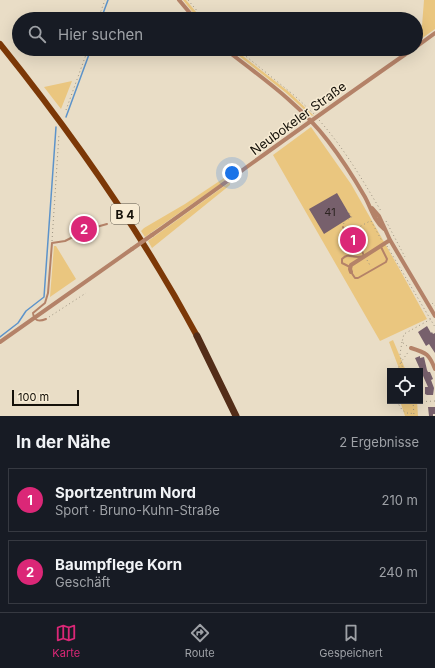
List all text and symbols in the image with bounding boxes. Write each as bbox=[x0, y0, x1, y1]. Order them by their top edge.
search box bbox=[12, 12, 423, 56]
icon: search bbox=[26, 23, 48, 45]
text: Hier suchen bbox=[58, 25, 143, 44]
street label: Neubokeler Straße bbox=[247, 78, 349, 158]
your location bbox=[222, 163, 242, 183]
road number: B 4 bbox=[111, 204, 139, 224]
house number: 41 bbox=[324, 205, 336, 219]
pin: 2 bbox=[71, 214, 97, 244]
pin: 1 bbox=[340, 225, 366, 255]
map controls bbox=[387, 368, 423, 404]
button: locate bbox=[387, 368, 423, 404]
scale bar bbox=[12, 388, 79, 407]
text: 100 m bbox=[18, 390, 49, 404]
text: In der Nähe bbox=[16, 432, 111, 452]
text: 2 Ergebnisse bbox=[339, 434, 419, 450]
text: Sportzentrum Nord bbox=[55, 483, 196, 502]
text: 1 bbox=[27, 492, 33, 508]
text: 210 m bbox=[382, 492, 418, 508]
text: Sport · Bruno-Kuhn-Straße bbox=[55, 502, 220, 518]
text: Baumpflege Korn bbox=[55, 555, 182, 574]
text: 2 bbox=[26, 564, 34, 580]
text: 240 m bbox=[379, 564, 418, 580]
text: Geschäft bbox=[55, 574, 110, 590]
tab: Karte bbox=[52, 622, 80, 660]
tab: Route bbox=[185, 622, 215, 660]
tab: Gespeichert bbox=[319, 622, 383, 660]

